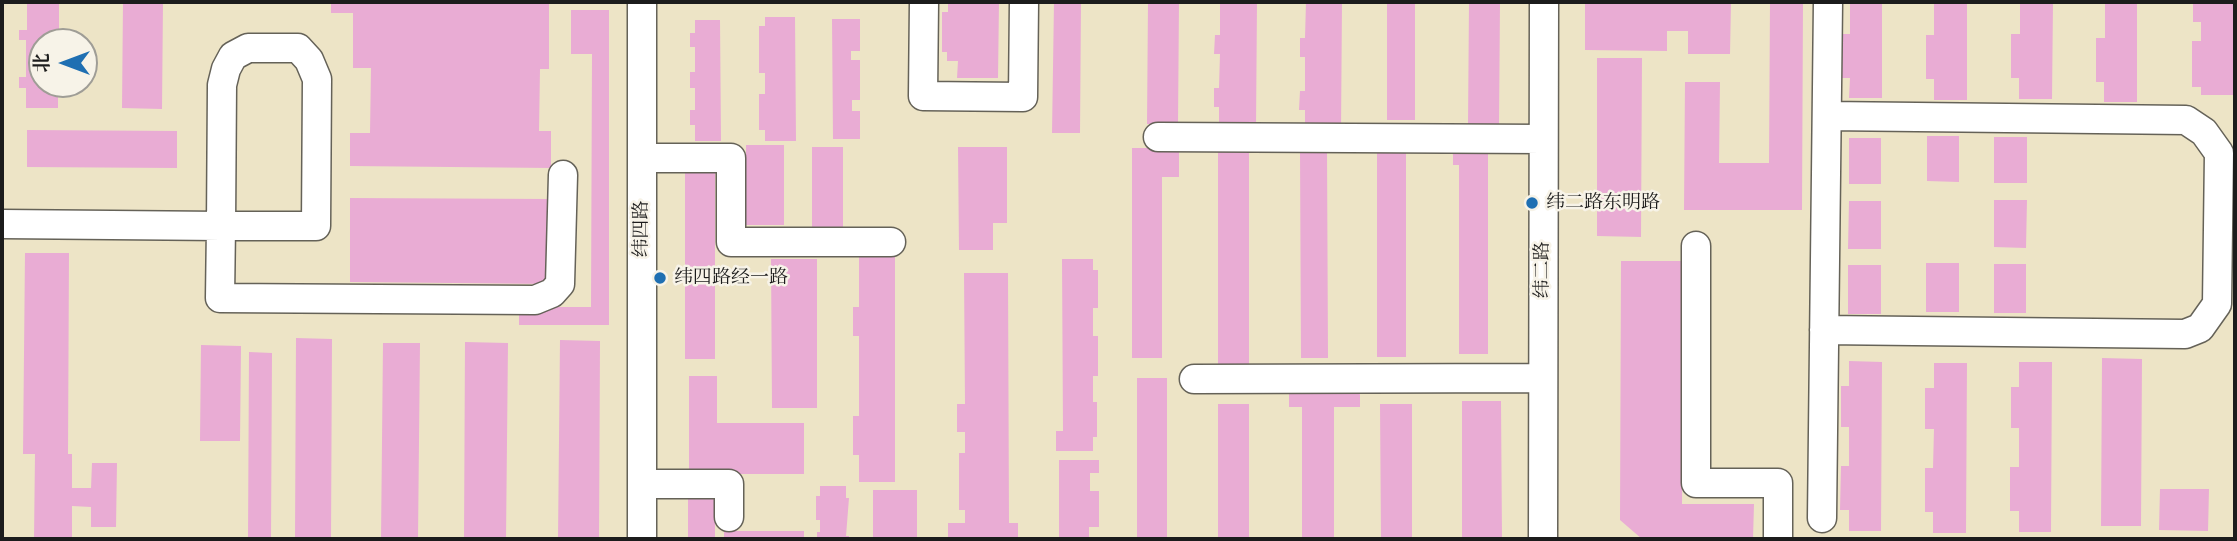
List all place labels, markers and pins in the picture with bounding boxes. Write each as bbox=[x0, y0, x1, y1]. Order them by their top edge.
place label: 纬二路东明路 bbox=[1546, 192, 1660, 214]
marker: 纬二路东明路 bbox=[1524, 195, 1540, 211]
place label: 纬四路经一路 bbox=[674, 267, 788, 289]
marker: 纬四路经一路 bbox=[652, 270, 668, 286]

